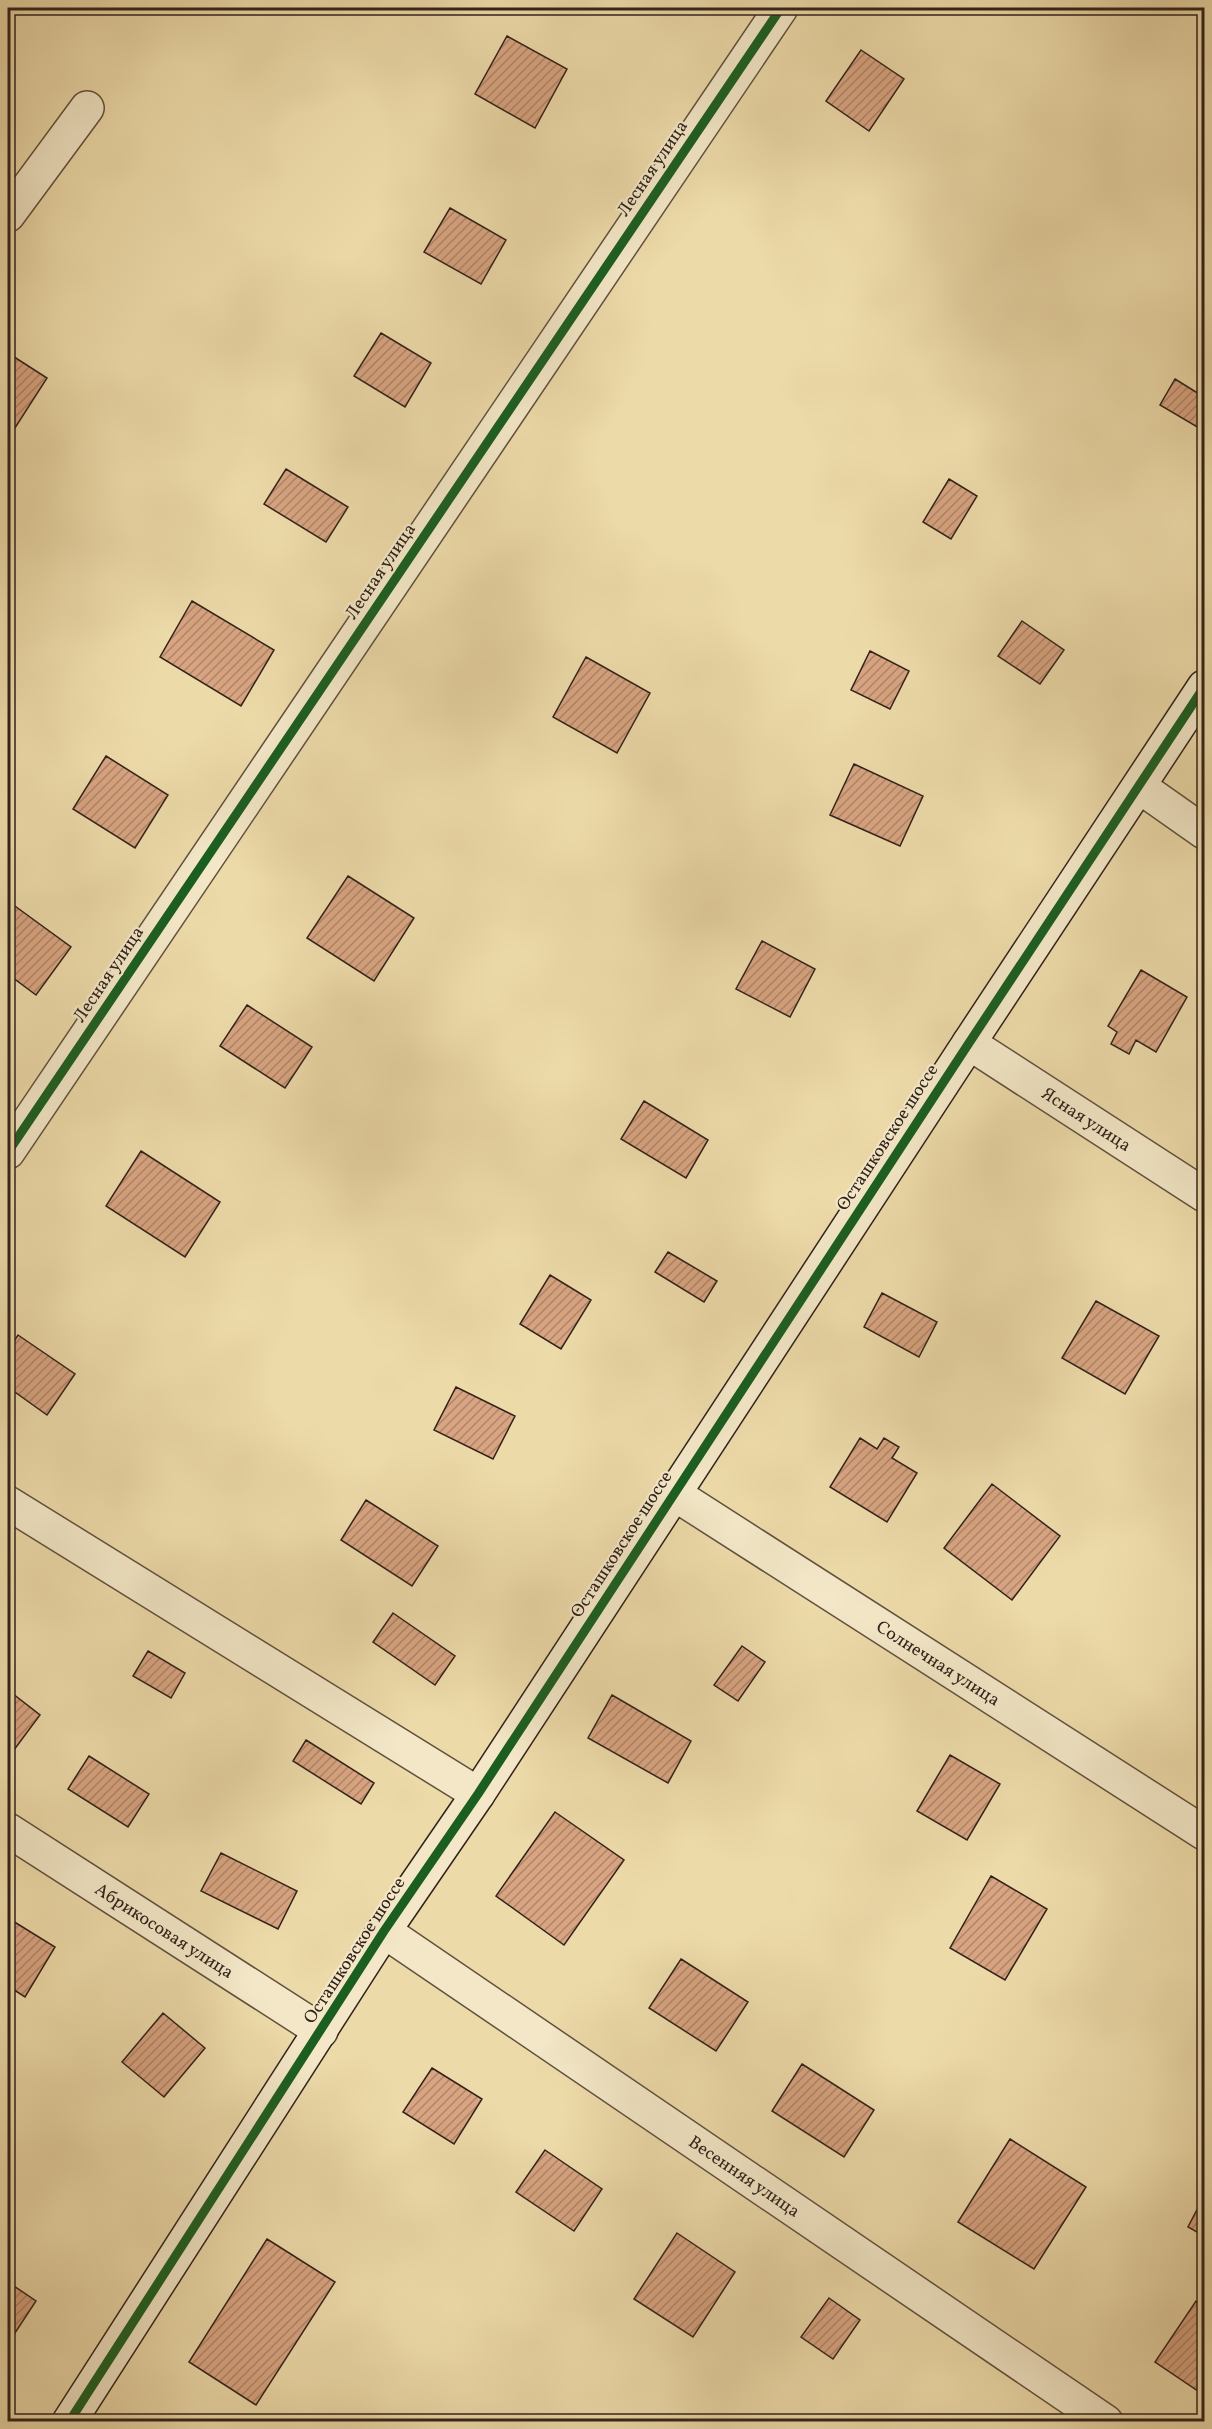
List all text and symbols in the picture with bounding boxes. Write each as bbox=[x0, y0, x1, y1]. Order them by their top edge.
street label: Лесная улица bbox=[612, 116, 695, 222]
street label: Лесная улица bbox=[340, 519, 423, 625]
street label: Лесная улица bbox=[68, 922, 151, 1028]
street label: Осташковское шоссе bbox=[831, 1060, 945, 1216]
street label: Ясная улица bbox=[1036, 1082, 1135, 1159]
street label: Осташковское шоссе bbox=[565, 1467, 679, 1623]
street label: Солнечная улица bbox=[871, 1615, 1004, 1713]
street label: Осташковское шоссе bbox=[298, 1873, 412, 2029]
street label: Абрикосовая улица bbox=[89, 1878, 238, 1986]
street label: Весенняя улица bbox=[683, 2130, 805, 2224]

